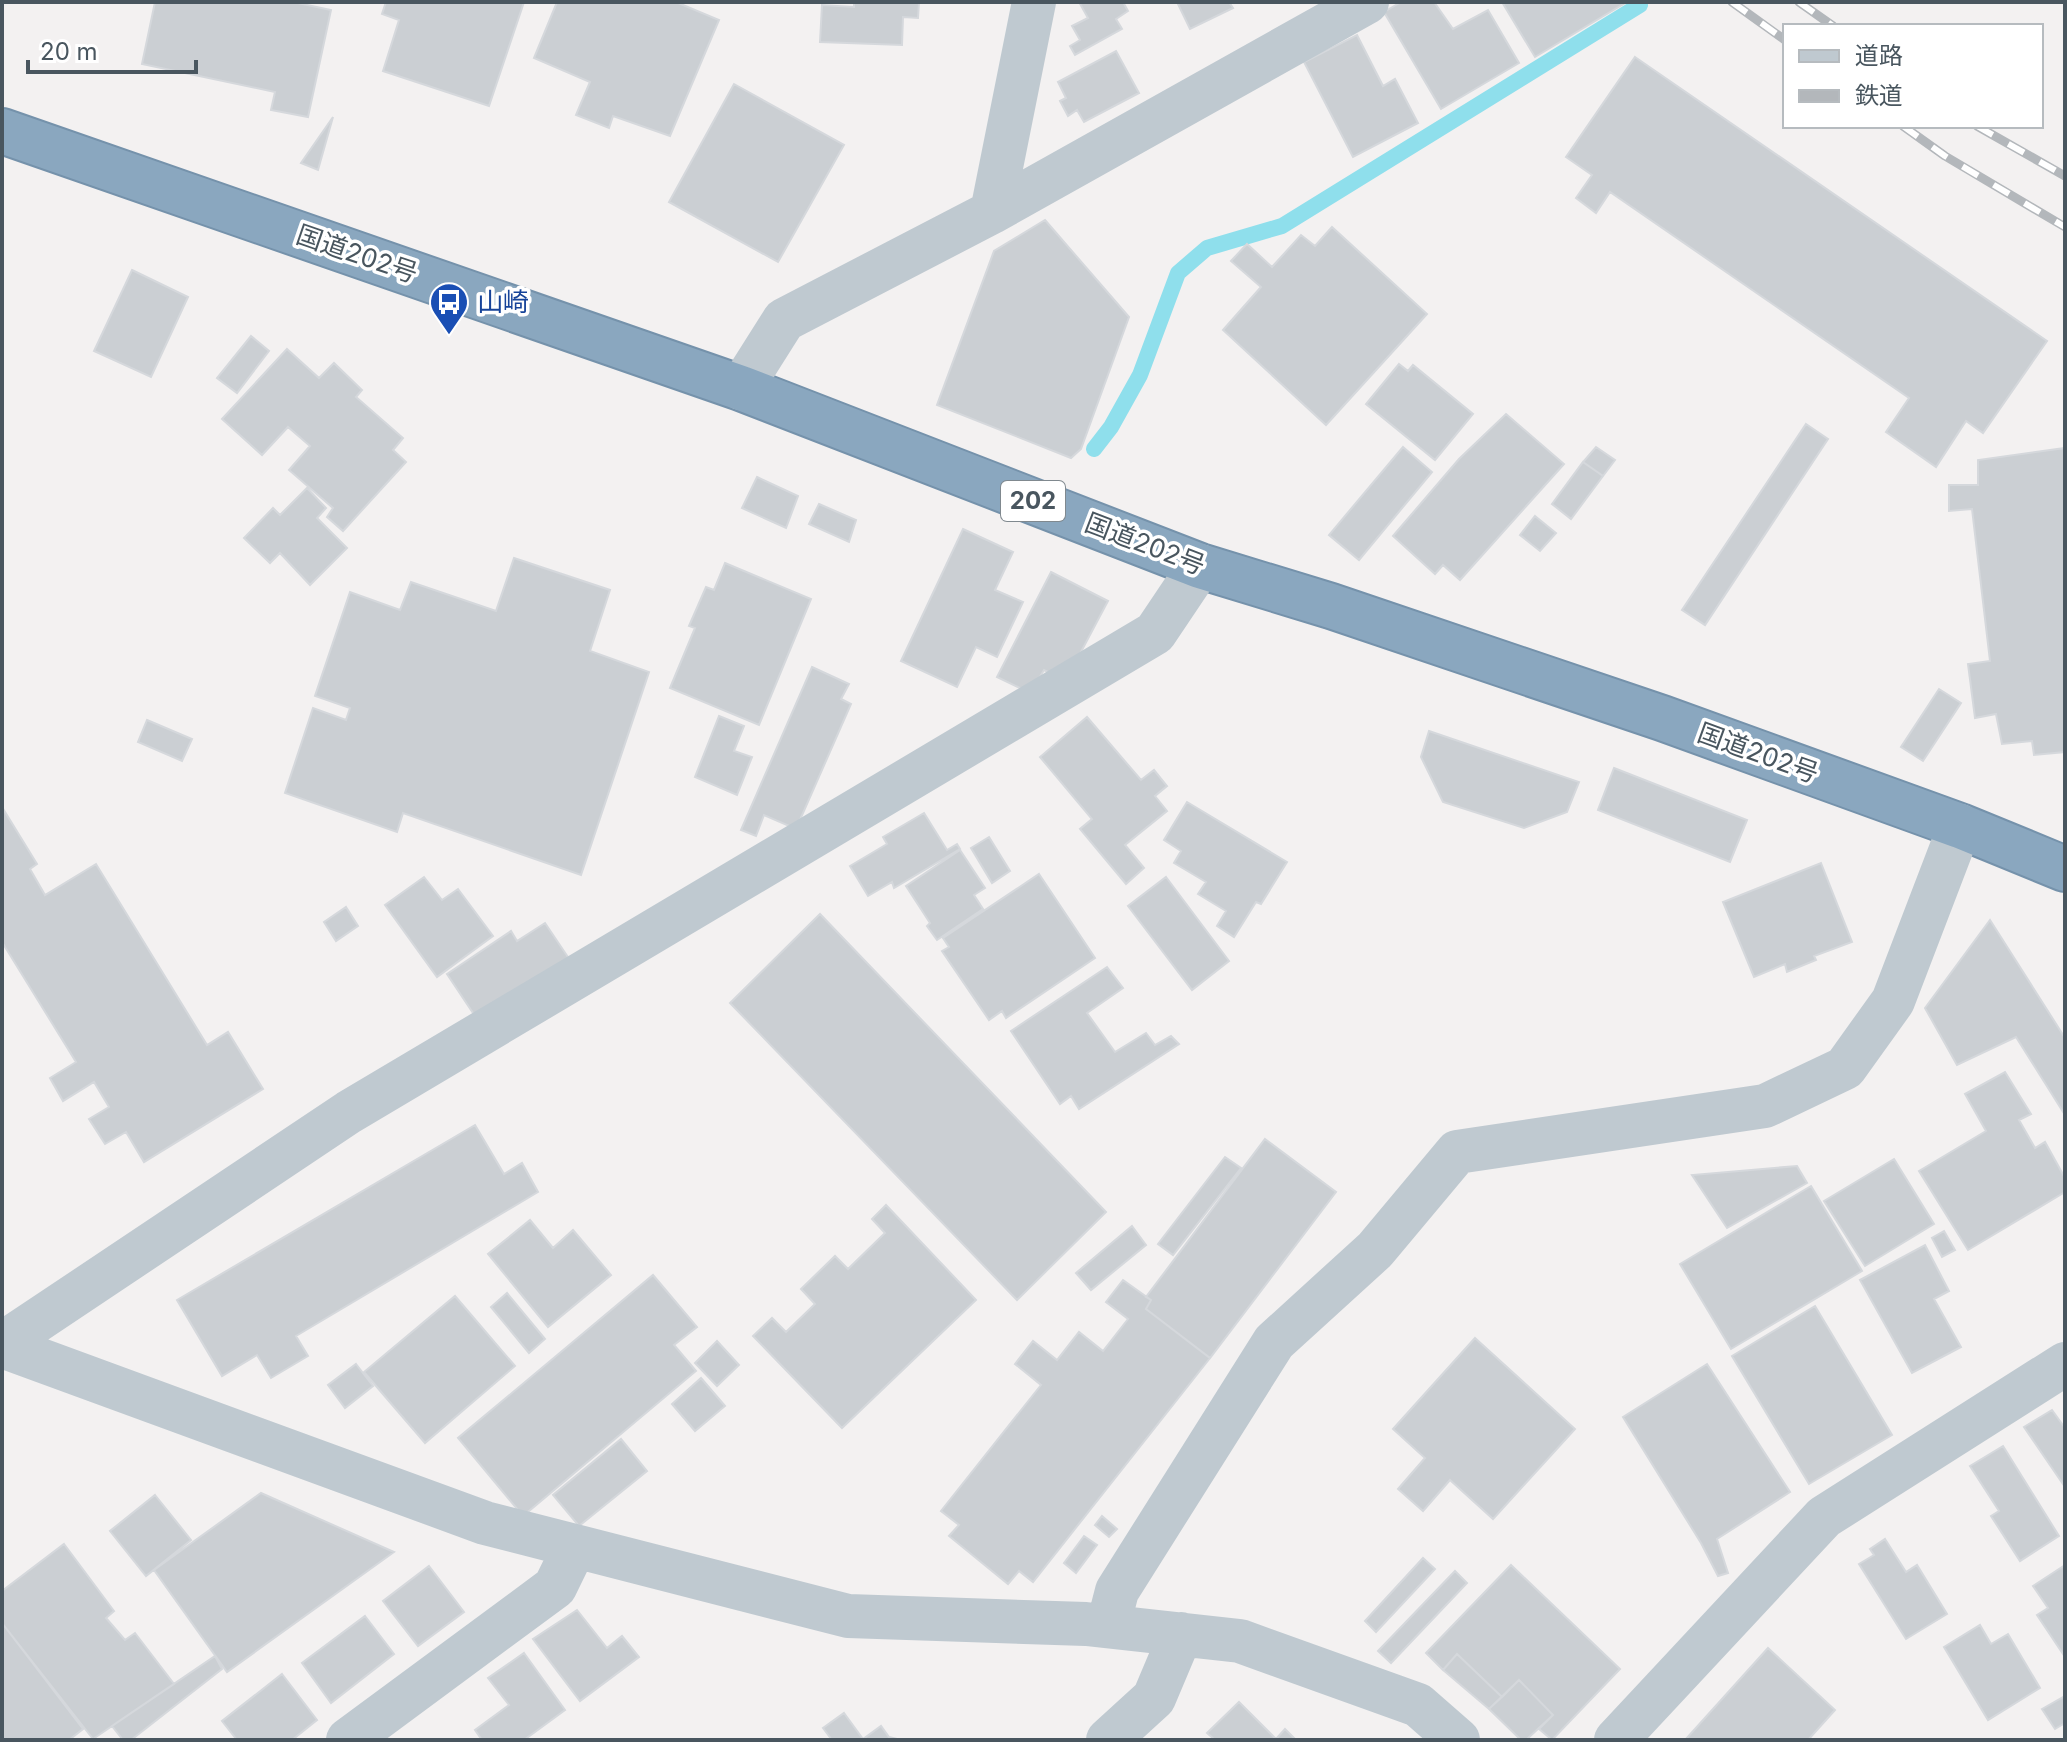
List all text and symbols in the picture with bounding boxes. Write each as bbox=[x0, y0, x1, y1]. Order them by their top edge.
scale bar bbox=[28, 24, 196, 74]
legend bbox=[1783, 24, 2043, 128]
text: 20 m bbox=[40, 37, 98, 66]
text: 道路 bbox=[1855, 41, 1903, 70]
text: 鉄道 bbox=[1855, 81, 1903, 110]
street label: 国道202号 bbox=[292, 218, 422, 289]
bus stop icon: 山崎 bbox=[428, 281, 470, 336]
place label: 山崎 bbox=[477, 286, 529, 317]
road number: 202 bbox=[1001, 481, 1065, 521]
street label: 国道202号 bbox=[1081, 506, 1210, 581]
street label: 国道202号 bbox=[1694, 716, 1823, 789]

